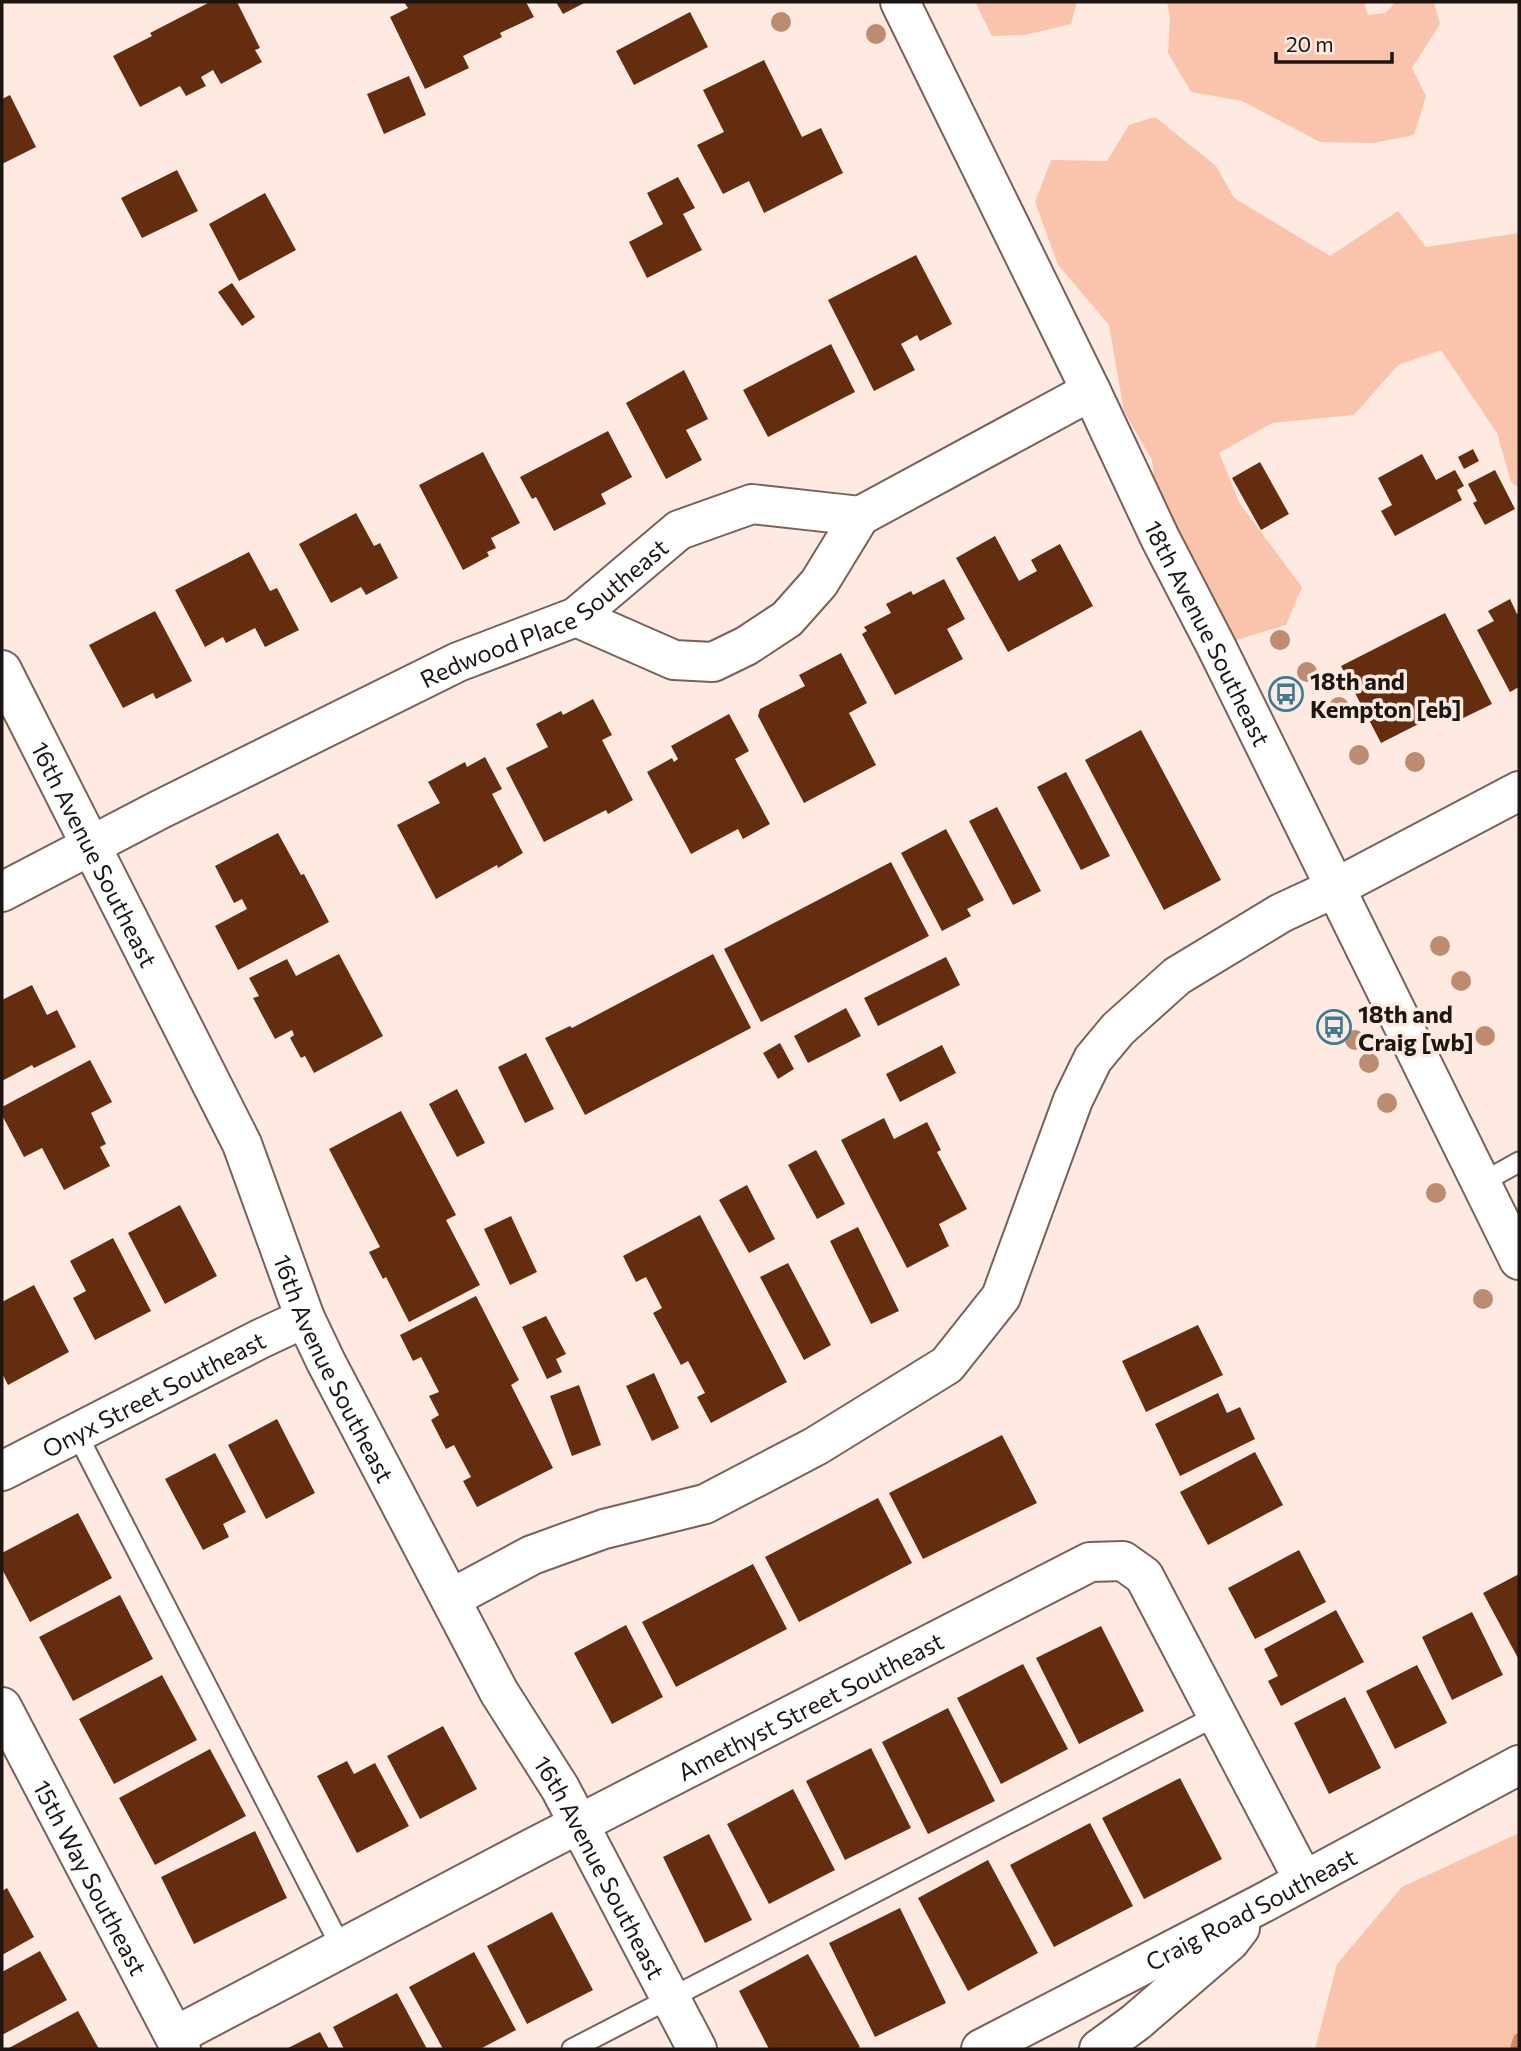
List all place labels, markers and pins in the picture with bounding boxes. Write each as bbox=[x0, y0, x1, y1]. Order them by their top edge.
place label: 18th and Kempton [eb] bbox=[1310, 666, 1461, 723]
bus stop icon: 18th and Kempton [eb] bbox=[1267, 675, 1305, 713]
place label: 18th and Craig [wb] bbox=[1358, 999, 1474, 1056]
bus stop icon: 18th and Craig [wb] bbox=[1315, 1008, 1353, 1046]

